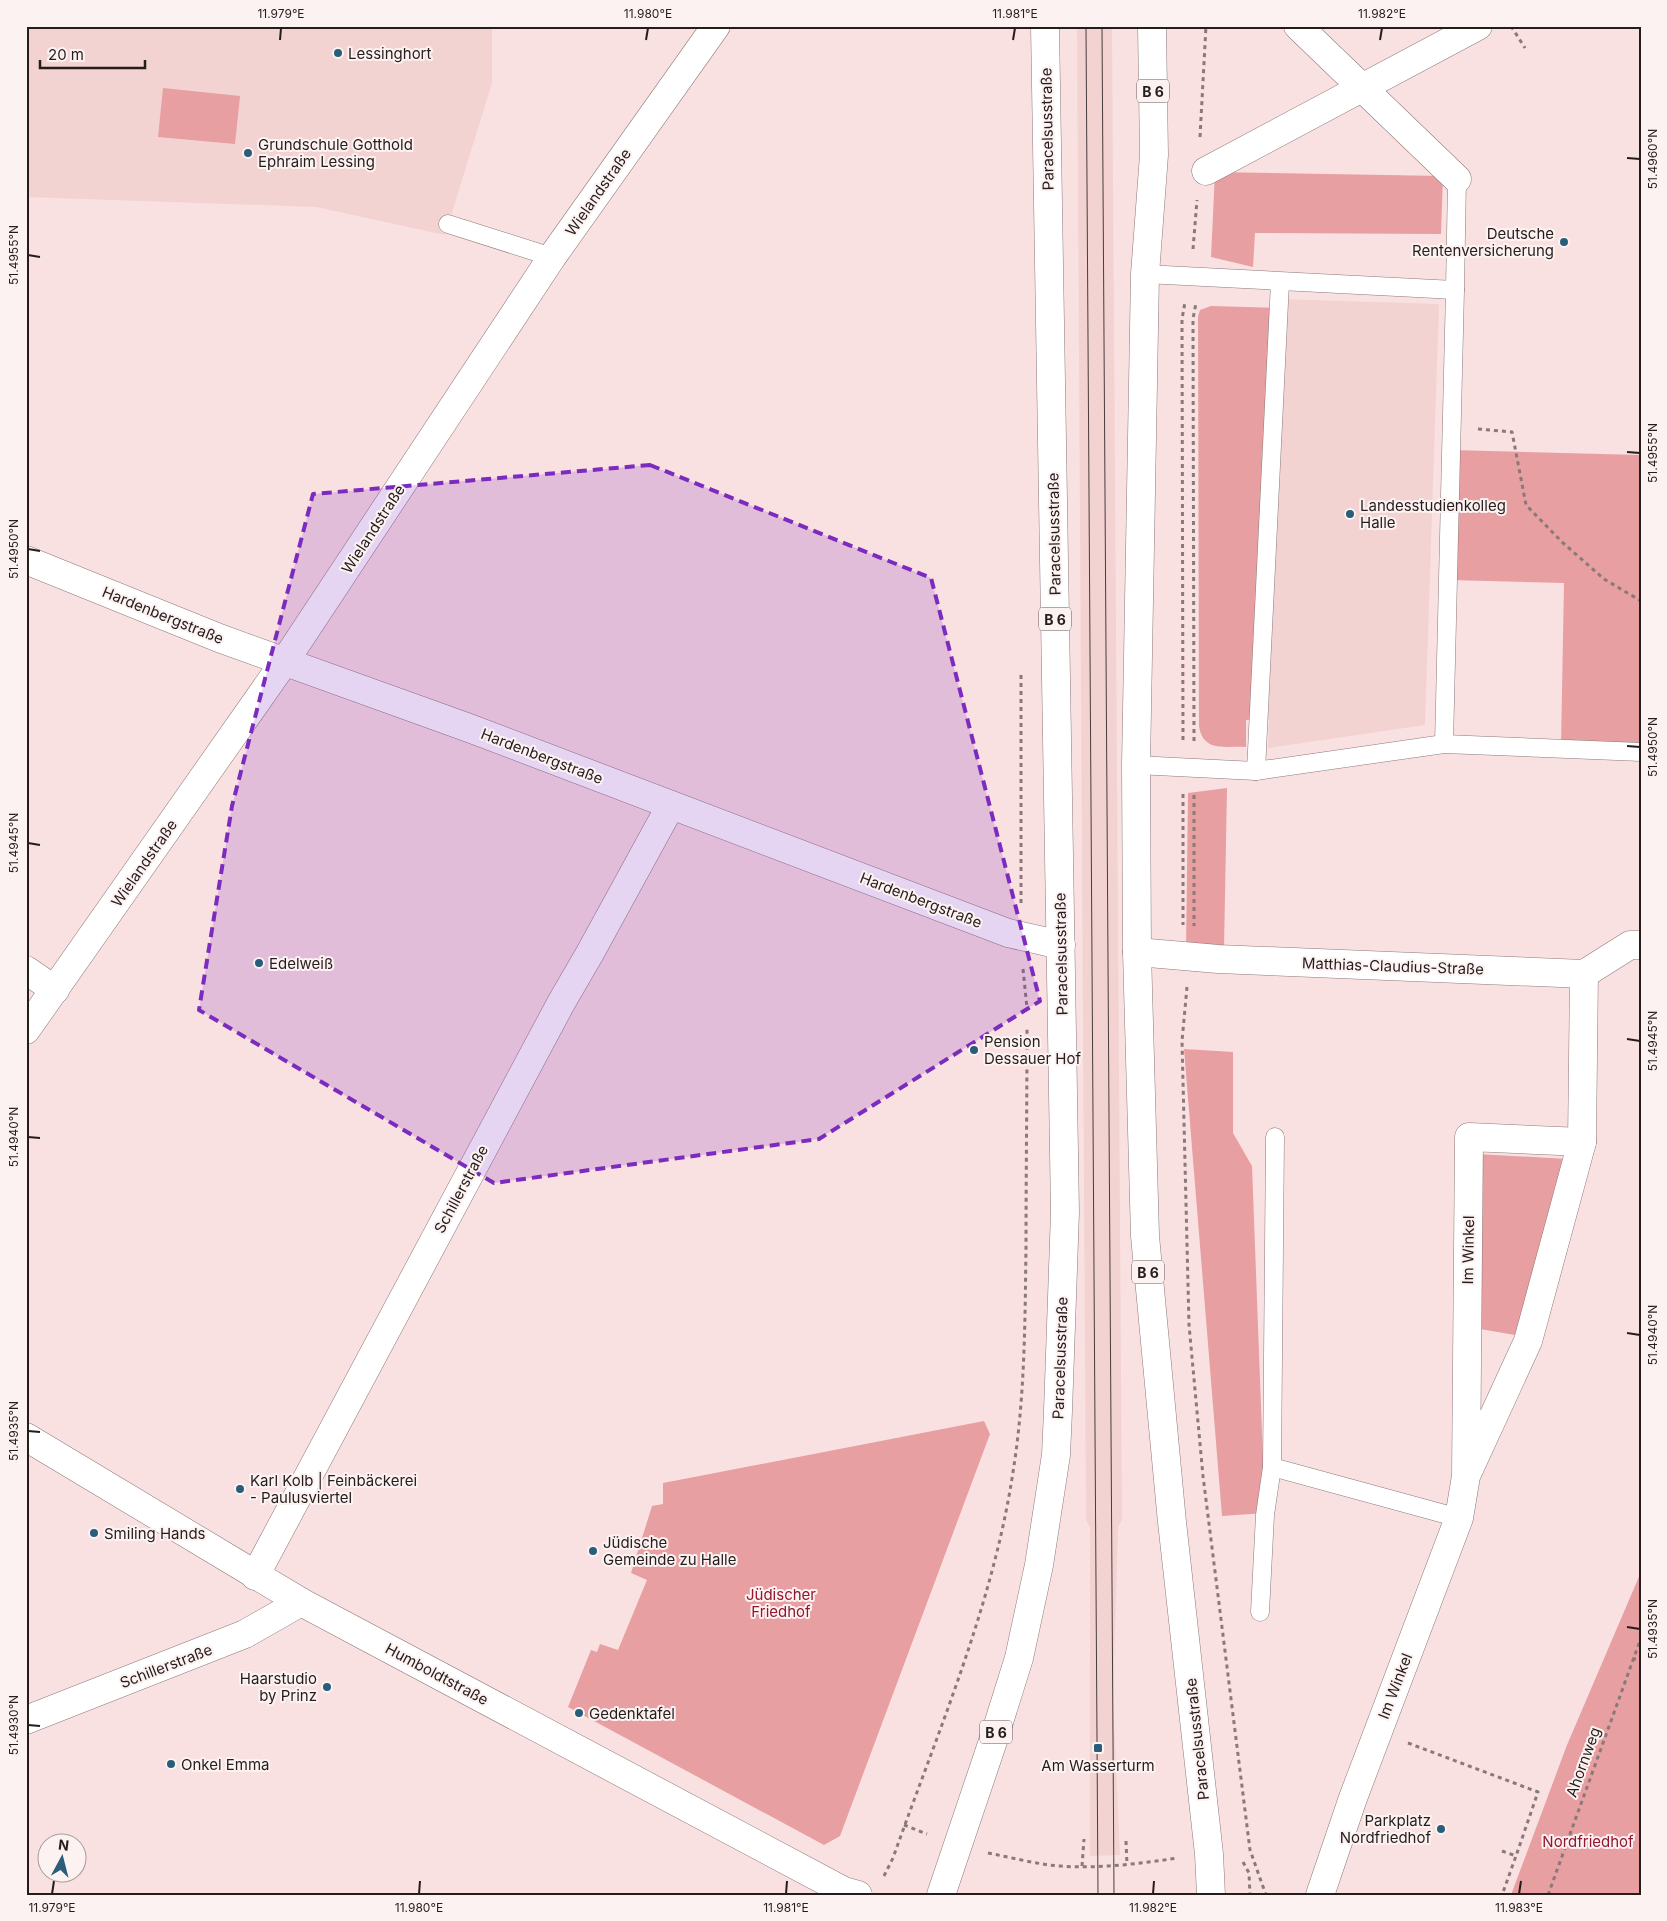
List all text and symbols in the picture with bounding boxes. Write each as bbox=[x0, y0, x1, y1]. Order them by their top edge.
text: 11.979°E bbox=[257, 6, 305, 21]
text: 11.980°E bbox=[624, 6, 672, 21]
text: 11.981°E bbox=[992, 6, 1038, 21]
text: 11.982°E bbox=[1358, 6, 1406, 21]
scale bar bbox=[40, 38, 145, 70]
place label: Lessinghort bbox=[348, 44, 432, 63]
text: 20 m bbox=[48, 45, 84, 64]
marker: Lessinghort bbox=[332, 47, 344, 59]
street label: Paracelsusstraße bbox=[1036, 68, 1058, 190]
road number: B 6 bbox=[1137, 80, 1169, 102]
text: 51.4960°N bbox=[1645, 129, 1660, 189]
place label: Grundschule Gotthold Ephraim Lessing bbox=[258, 135, 413, 171]
street label: Wielandstraße bbox=[561, 145, 635, 239]
marker: Grundschule Gotthold Ephraim Lessing bbox=[242, 147, 254, 159]
place label: Deutsche Rentenversicherung bbox=[1412, 224, 1554, 260]
text: 51.4955°N bbox=[6, 225, 21, 285]
marker: Deutsche Rentenversicherung bbox=[1558, 236, 1570, 248]
text: 51.4955°N bbox=[1645, 423, 1660, 483]
street label: Paracelsusstraße bbox=[1043, 473, 1065, 595]
street label: Wielandstraße bbox=[337, 481, 409, 577]
place label: Landesstudienkolleg Halle bbox=[1360, 496, 1506, 532]
marker: Landesstudienkolleg Halle bbox=[1344, 508, 1356, 520]
text: 51.4950°N bbox=[6, 519, 21, 579]
street label: Hardenbergstraße bbox=[100, 582, 226, 648]
road number: B 6 bbox=[1039, 608, 1071, 630]
text: 51.4950°N bbox=[1645, 717, 1660, 777]
street label: Hardenbergstraße bbox=[478, 724, 606, 788]
text: 51.4945°N bbox=[6, 813, 21, 873]
street label: Wielandstraße bbox=[107, 816, 181, 910]
street label: Hardenbergstraße bbox=[857, 868, 985, 932]
street label: Paracelsusstraße bbox=[1050, 893, 1072, 1015]
street label: Matthias-Claudius-Straße bbox=[1302, 953, 1484, 979]
place label: Edelweiß bbox=[269, 954, 333, 973]
marker: Edelweiß bbox=[253, 957, 265, 969]
text: 51.4945°N bbox=[1645, 1011, 1660, 1071]
place label: Pension Dessauer Hof bbox=[984, 1032, 1081, 1068]
marker: Pension Dessauer Hof bbox=[968, 1044, 980, 1056]
text: 51.4940°N bbox=[6, 1107, 21, 1167]
street label: Schillerstraße bbox=[430, 1142, 492, 1236]
street label: Im Winkel bbox=[1458, 1215, 1478, 1285]
road number: B 6 bbox=[1132, 1260, 1164, 1284]
street label: Paracelsusstraße bbox=[1048, 1296, 1072, 1420]
text: 51.4940°N bbox=[1645, 1305, 1660, 1365]
text: 51.4935°N bbox=[6, 1401, 21, 1461]
place label: Karl Kolb | Feinbäckerei - Paulusviertel bbox=[250, 1471, 417, 1507]
marker: Karl Kolb | Feinbäckerei - Paulusviertel bbox=[234, 1483, 246, 1495]
place label: Smiling Hands bbox=[104, 1524, 206, 1543]
marker: Smiling Hands bbox=[88, 1527, 100, 1539]
place label: Jüdische Gemeinde zu Halle bbox=[603, 1533, 736, 1569]
marker: Jüdische Gemeinde zu Halle bbox=[587, 1545, 599, 1557]
park label: Jüdischer Friedhof bbox=[746, 1585, 816, 1621]
text: 51.4935°N bbox=[1645, 1599, 1660, 1659]
street label: Humboldtstraße bbox=[382, 1639, 492, 1709]
street label: Schillerstraße bbox=[117, 1640, 215, 1692]
street label: Im Winkel bbox=[1374, 1650, 1416, 1722]
place label: Haarstudio by Prinz bbox=[240, 1669, 317, 1705]
street label: Paracelsusstraße bbox=[1181, 1677, 1213, 1801]
marker: Haarstudio by Prinz bbox=[321, 1681, 333, 1693]
text: 51.4930°N bbox=[6, 1695, 21, 1755]
place label: Gedenktafel bbox=[589, 1704, 675, 1723]
marker: Gedenktafel bbox=[573, 1707, 585, 1719]
road number: B 6 bbox=[980, 1720, 1012, 1744]
street label: Ahornweg bbox=[1562, 1724, 1604, 1800]
marker: Am Wasserturm bbox=[1092, 1742, 1104, 1754]
place label: Onkel Emma bbox=[181, 1755, 270, 1774]
place label: Am Wasserturm bbox=[1041, 1756, 1155, 1775]
marker: Onkel Emma bbox=[165, 1758, 177, 1770]
place label: Parkplatz Nordfriedhof bbox=[1340, 1811, 1431, 1847]
marker: Parkplatz Nordfriedhof bbox=[1435, 1823, 1447, 1835]
park label: Nordfriedhof bbox=[1542, 1832, 1634, 1851]
north arrow bbox=[38, 1834, 88, 1884]
text: N bbox=[57, 1836, 70, 1854]
text: 11.979°E bbox=[28, 1900, 76, 1915]
text: 11.980°E bbox=[395, 1900, 443, 1915]
text: 11.981°E bbox=[763, 1900, 809, 1915]
text: 11.982°E bbox=[1129, 1900, 1177, 1915]
text: 11.983°E bbox=[1495, 1900, 1543, 1915]

